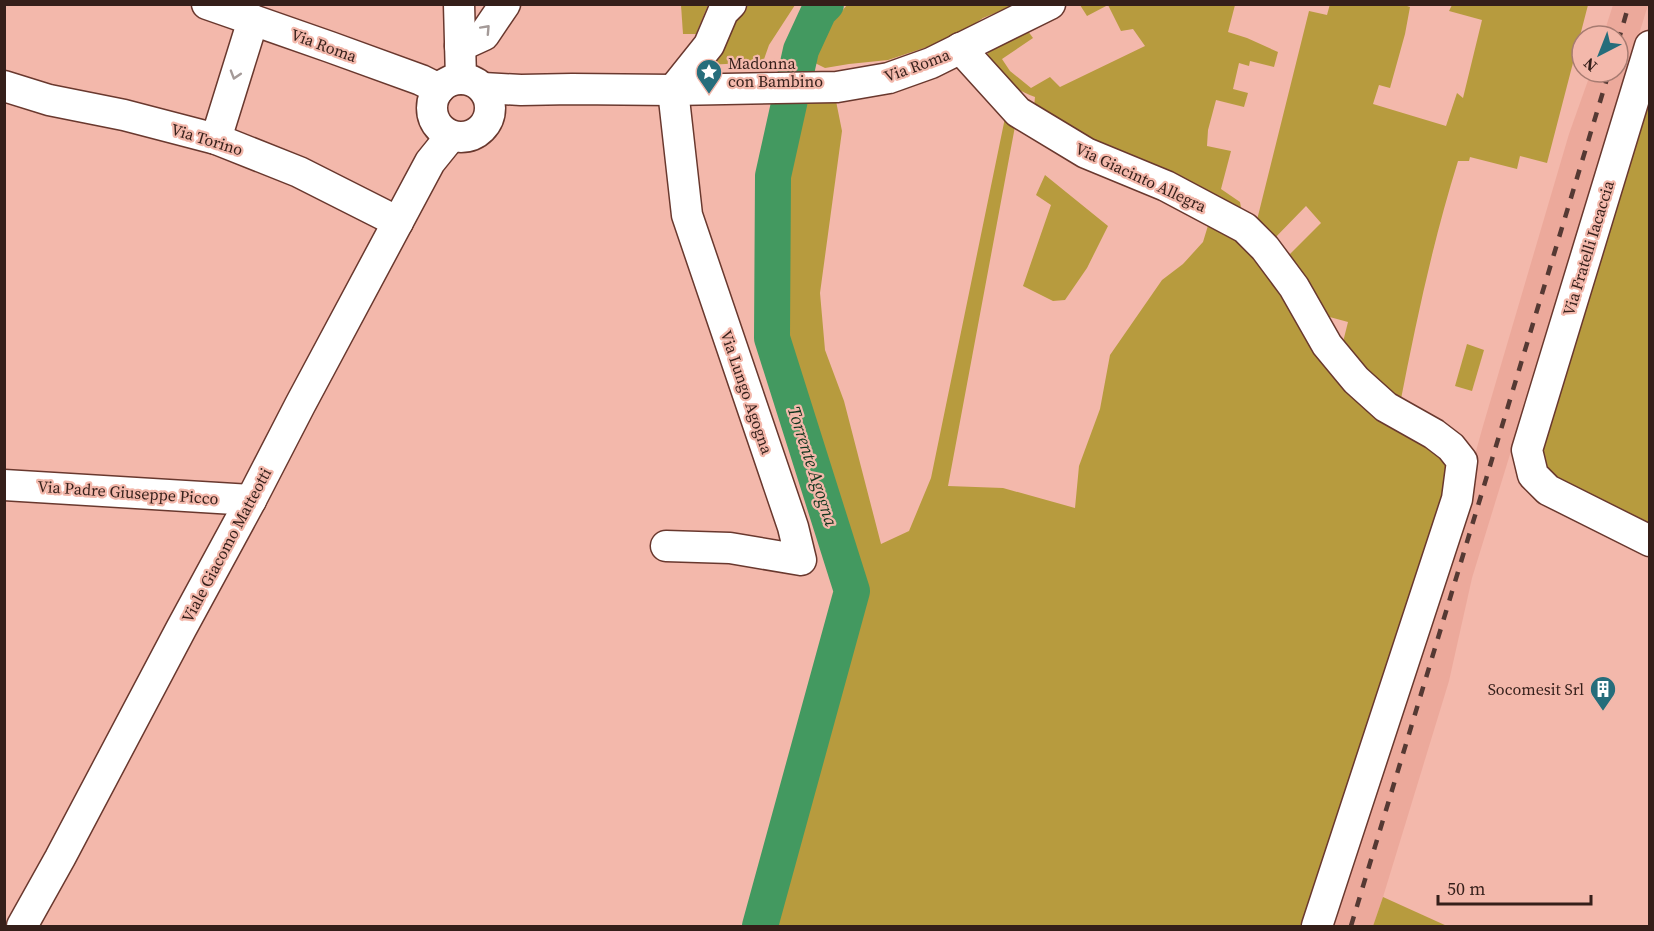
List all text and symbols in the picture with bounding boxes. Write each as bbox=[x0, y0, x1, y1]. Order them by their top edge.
street label: Via Roma bbox=[288, 23, 361, 67]
north arrow bbox=[1570, 24, 1630, 84]
one-way arrow bbox=[479, 26, 490, 36]
street label: Via Roma bbox=[881, 43, 954, 87]
place label: Madonna con Bambino bbox=[728, 52, 823, 92]
text: N bbox=[1578, 53, 1602, 77]
place icon: Madonna con Bambino bbox=[694, 57, 724, 95]
one-way arrow bbox=[230, 70, 243, 80]
street label: Via Torino bbox=[168, 118, 246, 160]
street label: Via Giacinto Allegra bbox=[1072, 137, 1211, 217]
street label: Via Fratelli Iacaccia bbox=[1557, 177, 1619, 318]
street label: Via Lungo Agogna bbox=[716, 327, 779, 458]
water label: Torrente Agogna bbox=[782, 403, 844, 530]
street label: Viale Giacomo Matteotti bbox=[176, 464, 276, 626]
street label: Via Padre Giuseppe Picco bbox=[37, 475, 219, 509]
building icon: Socomesit Srl bbox=[1588, 674, 1618, 712]
place label: Socomesit Srl bbox=[1488, 678, 1584, 700]
scale bar bbox=[1438, 868, 1591, 906]
text: 50 m bbox=[1447, 876, 1485, 901]

